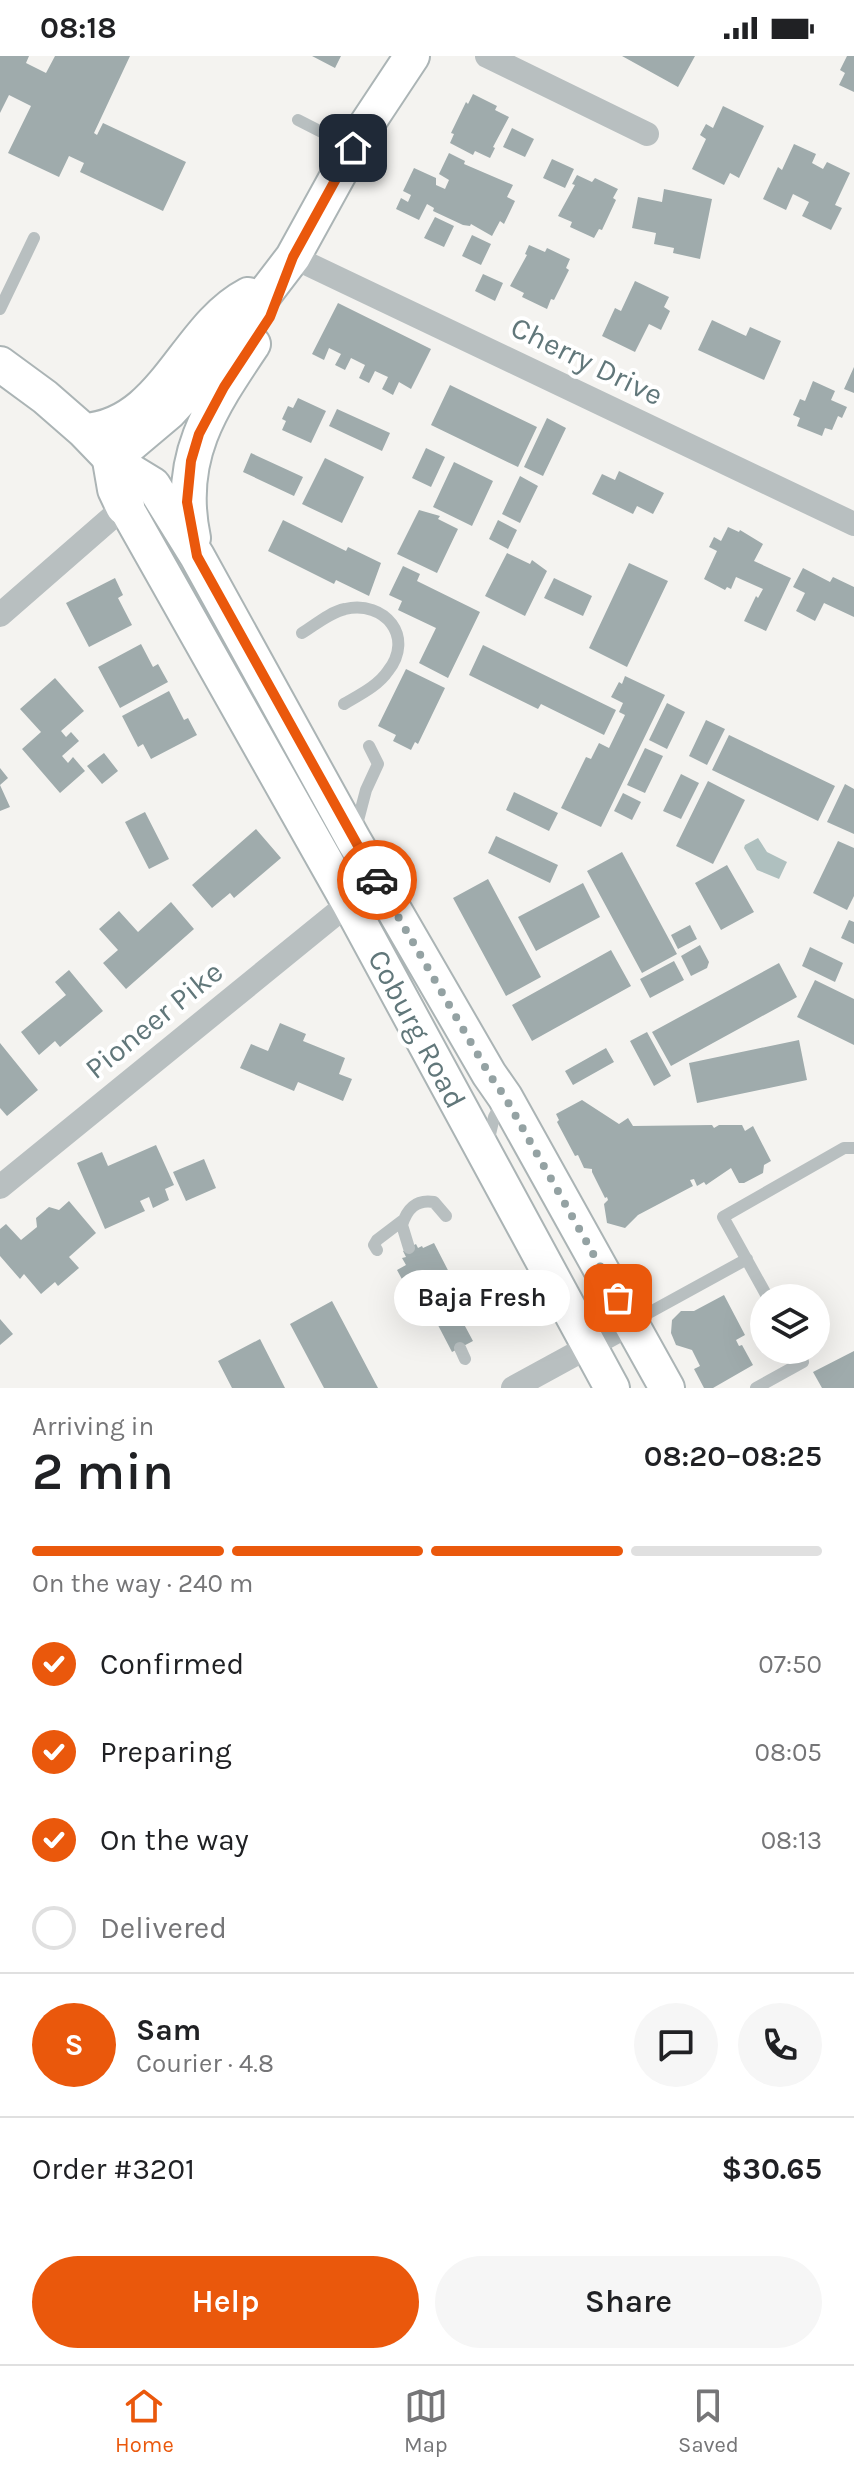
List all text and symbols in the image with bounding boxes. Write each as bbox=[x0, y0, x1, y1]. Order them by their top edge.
text: 08:18 bbox=[40, 10, 117, 46]
pin bbox=[319, 114, 387, 182]
icon: home bbox=[331, 126, 375, 170]
street label: Cherry Drive bbox=[505, 309, 669, 413]
courier bbox=[337, 840, 417, 920]
icon: car bbox=[355, 858, 399, 902]
street label: Coburg Road bbox=[360, 944, 474, 1114]
street label: Pioneer Pike bbox=[78, 954, 230, 1086]
pin bbox=[584, 1264, 652, 1332]
callout: Baja Fresh bbox=[394, 1270, 570, 1326]
icon: bag bbox=[596, 1276, 640, 1320]
text: Baja Fresh bbox=[417, 1282, 547, 1313]
map controls bbox=[750, 1284, 830, 1364]
button: layers bbox=[750, 1284, 830, 1364]
text: Arriving in bbox=[32, 1411, 154, 1442]
text: 08:20–08:25 bbox=[644, 1438, 822, 1474]
text: 2 min bbox=[32, 1441, 174, 1502]
text: On the way · 240 m bbox=[32, 1568, 253, 1599]
icon: check bbox=[32, 1642, 76, 1686]
text: Confirmed bbox=[100, 1646, 244, 1682]
text: 07:50 bbox=[758, 1649, 822, 1680]
icon: check bbox=[32, 1730, 76, 1774]
text: Preparing bbox=[100, 1734, 232, 1770]
text: 08:05 bbox=[754, 1737, 822, 1768]
icon: check bbox=[32, 1818, 76, 1862]
text: On the way bbox=[100, 1822, 249, 1858]
text: 08:13 bbox=[761, 1825, 822, 1856]
text: Delivered bbox=[100, 1910, 227, 1946]
button: chat bbox=[634, 2003, 718, 2087]
button: phone bbox=[738, 2003, 822, 2087]
text: Sam bbox=[136, 2012, 201, 2048]
text: S bbox=[64, 2027, 84, 2063]
text: Courier · 4.8 bbox=[136, 2048, 274, 2079]
text: Order #3201 bbox=[32, 2151, 195, 2187]
text: $30.65 bbox=[722, 2151, 822, 2187]
button: Help bbox=[32, 2256, 419, 2348]
button: Share bbox=[435, 2256, 822, 2348]
tab: Home bbox=[115, 2384, 174, 2458]
tab: Map bbox=[404, 2384, 448, 2458]
tab: Saved bbox=[678, 2384, 739, 2458]

